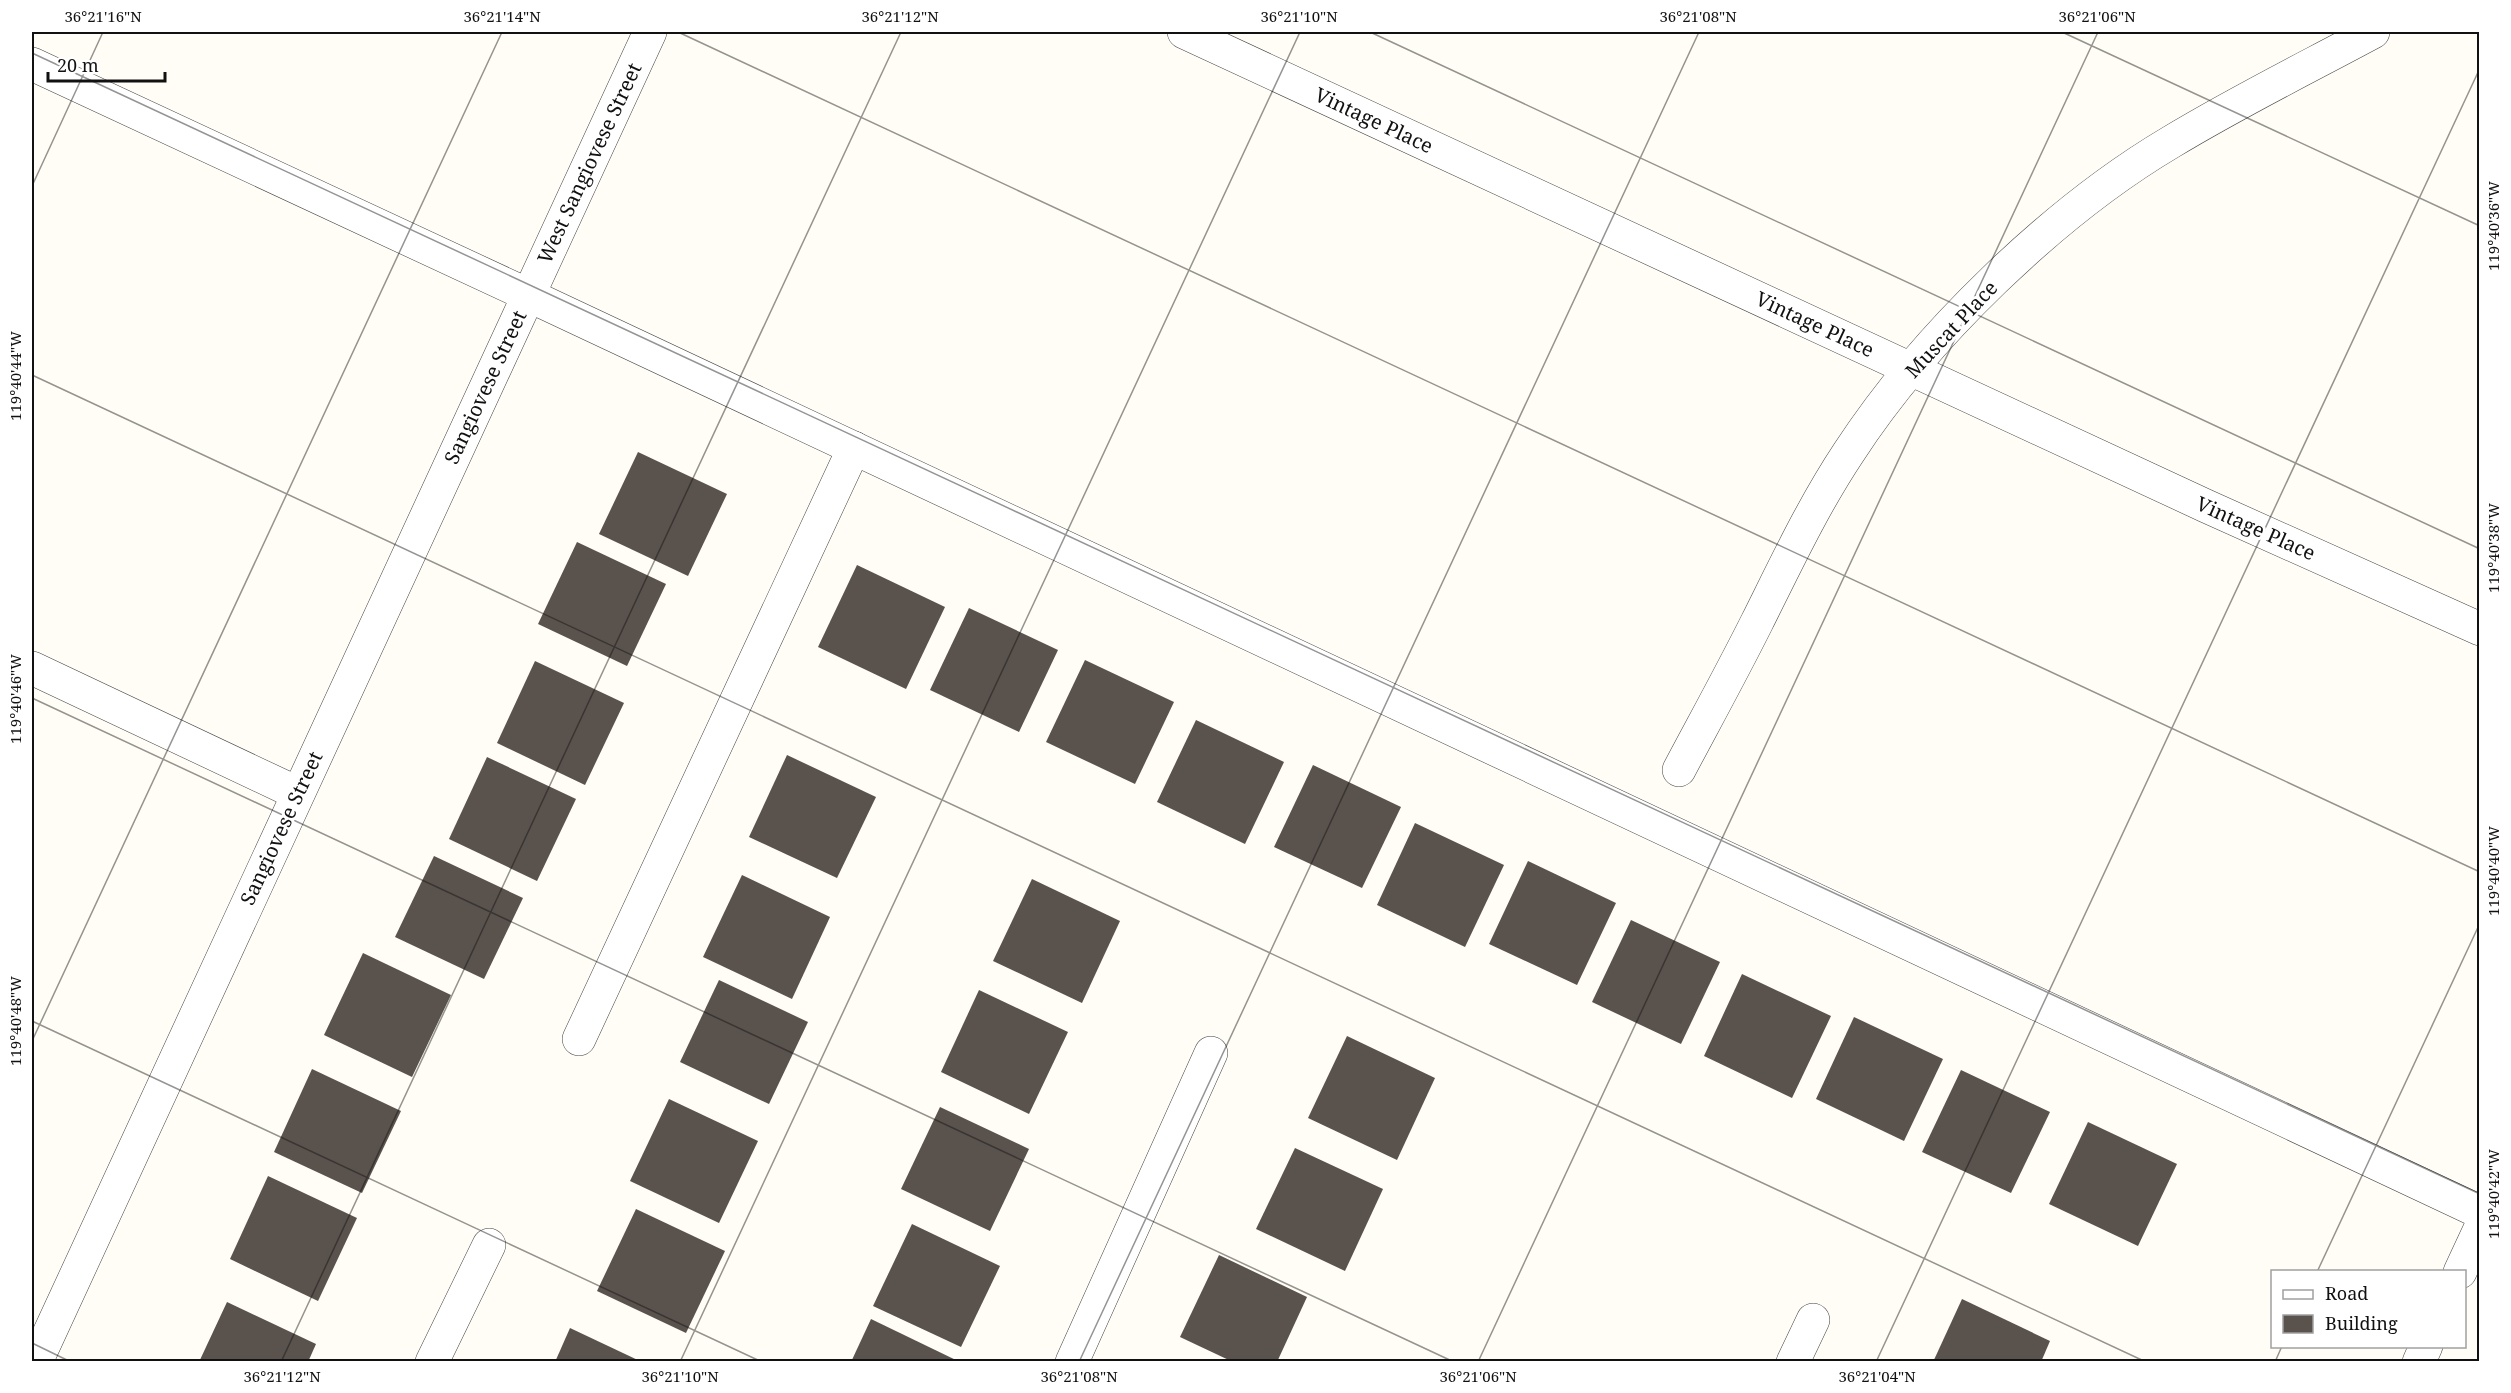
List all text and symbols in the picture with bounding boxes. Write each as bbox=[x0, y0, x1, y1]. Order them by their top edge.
text: 36°21'16"N bbox=[64, 6, 142, 26]
text: 36°21'14"N bbox=[463, 6, 541, 26]
text: 36°21'12"N bbox=[861, 6, 939, 26]
text: 36°21'10"N bbox=[1260, 6, 1338, 26]
text: 36°21'08"N bbox=[1659, 6, 1737, 26]
text: 36°21'06"N bbox=[2058, 6, 2136, 26]
scale bar bbox=[48, 45, 165, 83]
text: 20 m bbox=[57, 53, 99, 77]
street label: West Sangiovese Street bbox=[531, 58, 647, 268]
street label: Vintage Place bbox=[1310, 81, 1438, 159]
text: 119°40'36"W bbox=[2483, 181, 2503, 271]
street label: Muscat Place bbox=[1899, 274, 2003, 384]
street label: Vintage Place bbox=[1751, 285, 1879, 363]
street label: Sangiovese Street bbox=[438, 306, 532, 468]
text: 119°40'44"W bbox=[5, 331, 25, 421]
street label: Vintage Place bbox=[2192, 490, 2320, 566]
text: 119°40'38"W bbox=[2483, 503, 2503, 593]
text: 119°40'46"W bbox=[5, 654, 25, 744]
street label: Sangiovese Street bbox=[234, 747, 328, 909]
text: 119°40'40"W bbox=[2483, 826, 2503, 916]
text: 119°40'48"W bbox=[5, 976, 25, 1066]
text: 119°40'42"W bbox=[2483, 1149, 2503, 1239]
legend bbox=[2271, 1270, 2466, 1348]
text: Road bbox=[2325, 1281, 2368, 1305]
text: Building bbox=[2325, 1311, 2398, 1335]
text: 36°21'12"N bbox=[243, 1366, 321, 1386]
text: 36°21'10"N bbox=[641, 1366, 719, 1386]
text: 36°21'08"N bbox=[1040, 1366, 1118, 1386]
text: 36°21'06"N bbox=[1439, 1366, 1517, 1386]
text: 36°21'04"N bbox=[1838, 1366, 1916, 1386]

